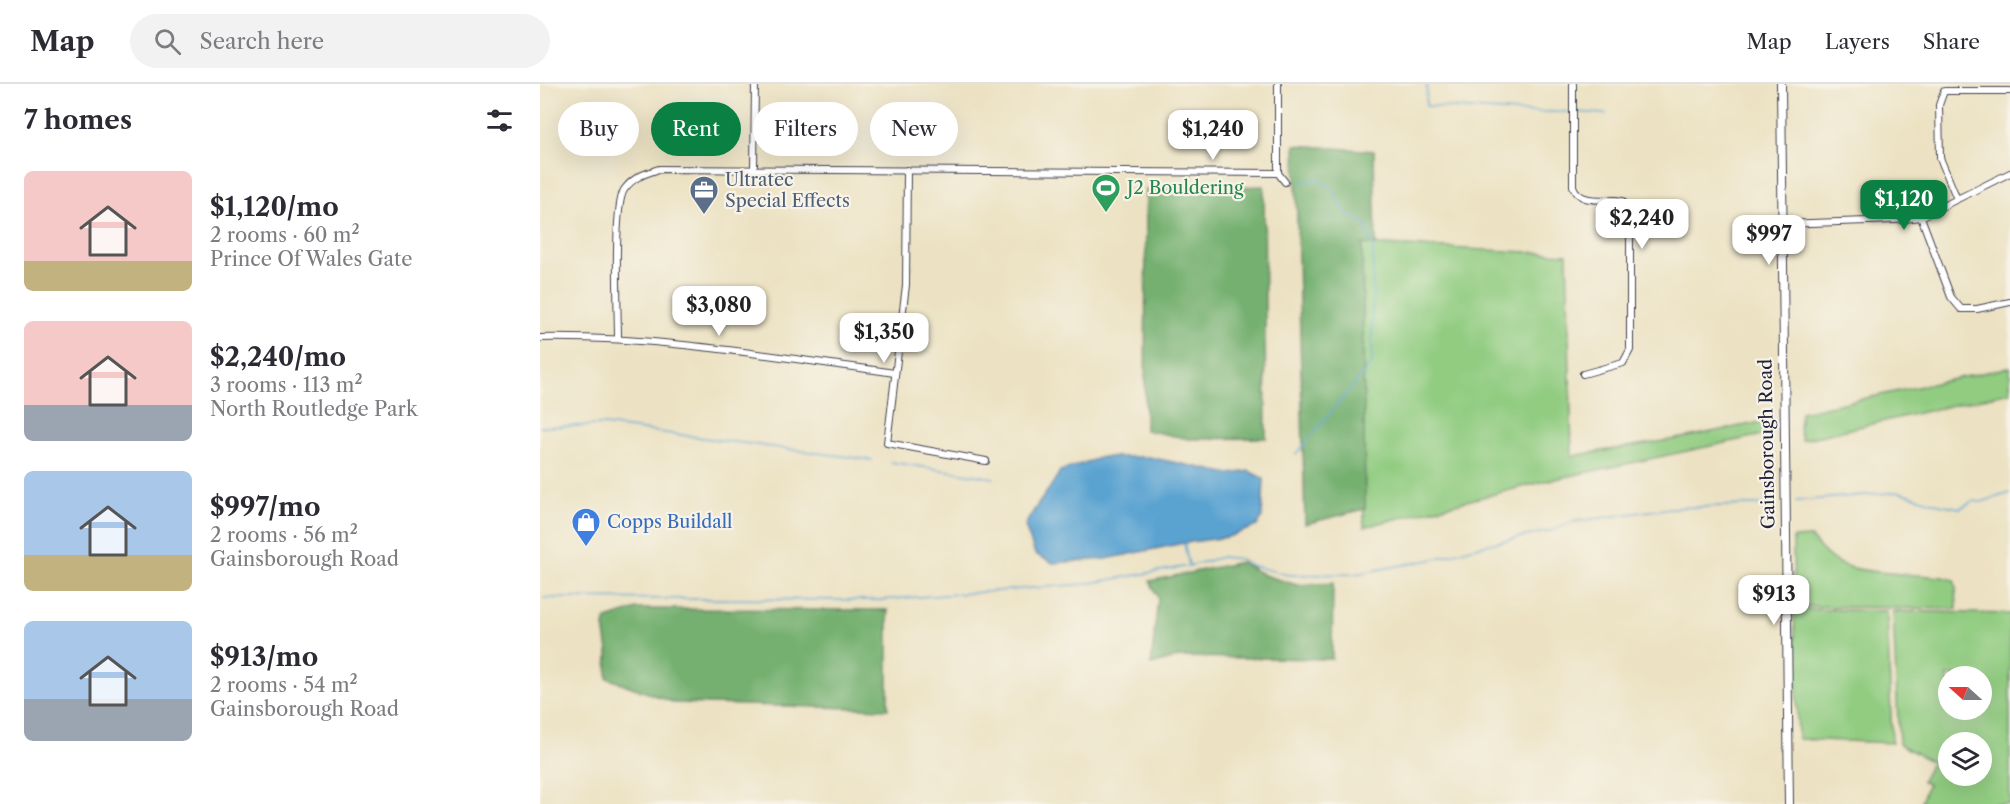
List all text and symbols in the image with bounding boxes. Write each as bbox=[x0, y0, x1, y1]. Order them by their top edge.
search box bbox=[130, 14, 550, 68]
text: Map bbox=[30, 24, 94, 58]
icon: search bbox=[151, 25, 184, 58]
text: Search here bbox=[199, 28, 324, 55]
text: Map bbox=[1747, 29, 1792, 54]
text: Layers bbox=[1825, 29, 1890, 54]
text: Share bbox=[1923, 29, 1980, 54]
chip: Buy bbox=[558, 102, 639, 156]
chip: Rent bbox=[651, 102, 741, 156]
chip: Filters bbox=[753, 102, 858, 156]
chip: New bbox=[870, 102, 958, 156]
text: 7 homes bbox=[24, 104, 132, 136]
icon: filters bbox=[483, 104, 516, 137]
pin: $1,240 bbox=[1164, 110, 1262, 161]
text: $1,240 bbox=[1182, 117, 1244, 141]
place label: Ultratec Special Effects bbox=[725, 169, 850, 212]
sports icon: J2 Bouldering bbox=[1090, 172, 1122, 214]
office icon: Ultratec Special Effects bbox=[688, 174, 720, 216]
place label: J2 Bouldering bbox=[1124, 177, 1244, 199]
pin: $1,120 bbox=[1855, 180, 1953, 231]
text: $1,120 bbox=[1874, 187, 1934, 211]
text: $1,120/mo bbox=[210, 191, 339, 223]
icon: home bbox=[72, 195, 144, 267]
pin: $2,240 bbox=[1593, 199, 1691, 250]
text: $2,240 bbox=[1610, 206, 1674, 230]
pin: $997 bbox=[1733, 215, 1805, 266]
text: $997 bbox=[1746, 222, 1792, 246]
text: 2 rooms · 60 m² bbox=[210, 223, 360, 247]
text: Prince Of Wales Gate bbox=[210, 247, 412, 271]
pin: $3,080 bbox=[670, 286, 768, 337]
text: $3,080 bbox=[686, 293, 752, 317]
pin: $1,350 bbox=[835, 313, 933, 364]
text: $1,350 bbox=[854, 320, 914, 344]
text: $2,240/mo bbox=[210, 341, 346, 373]
icon: home bbox=[72, 345, 144, 417]
street label: Gainsborough Road bbox=[1755, 359, 1779, 529]
text: 3 rooms · 113 m² bbox=[210, 373, 363, 397]
text: North Routledge Park bbox=[210, 397, 418, 421]
text: $997/mo bbox=[210, 491, 320, 523]
icon: home bbox=[72, 495, 144, 567]
shop icon: Copps Buildall bbox=[570, 506, 602, 548]
place label: Copps Buildall bbox=[607, 511, 732, 533]
text: 2 rooms · 56 m² bbox=[210, 523, 358, 547]
text: Gainsborough Road bbox=[210, 547, 399, 571]
pin: $913 bbox=[1738, 575, 1810, 626]
text: $913 bbox=[1752, 582, 1796, 606]
text: $913/mo bbox=[210, 641, 318, 673]
icon: home bbox=[72, 645, 144, 717]
north arrow bbox=[1938, 666, 1992, 720]
map controls bbox=[1938, 666, 1992, 786]
text: 2 rooms · 54 m² bbox=[210, 673, 358, 697]
text: Gainsborough Road bbox=[210, 697, 399, 721]
button: layers bbox=[1938, 732, 1992, 786]

